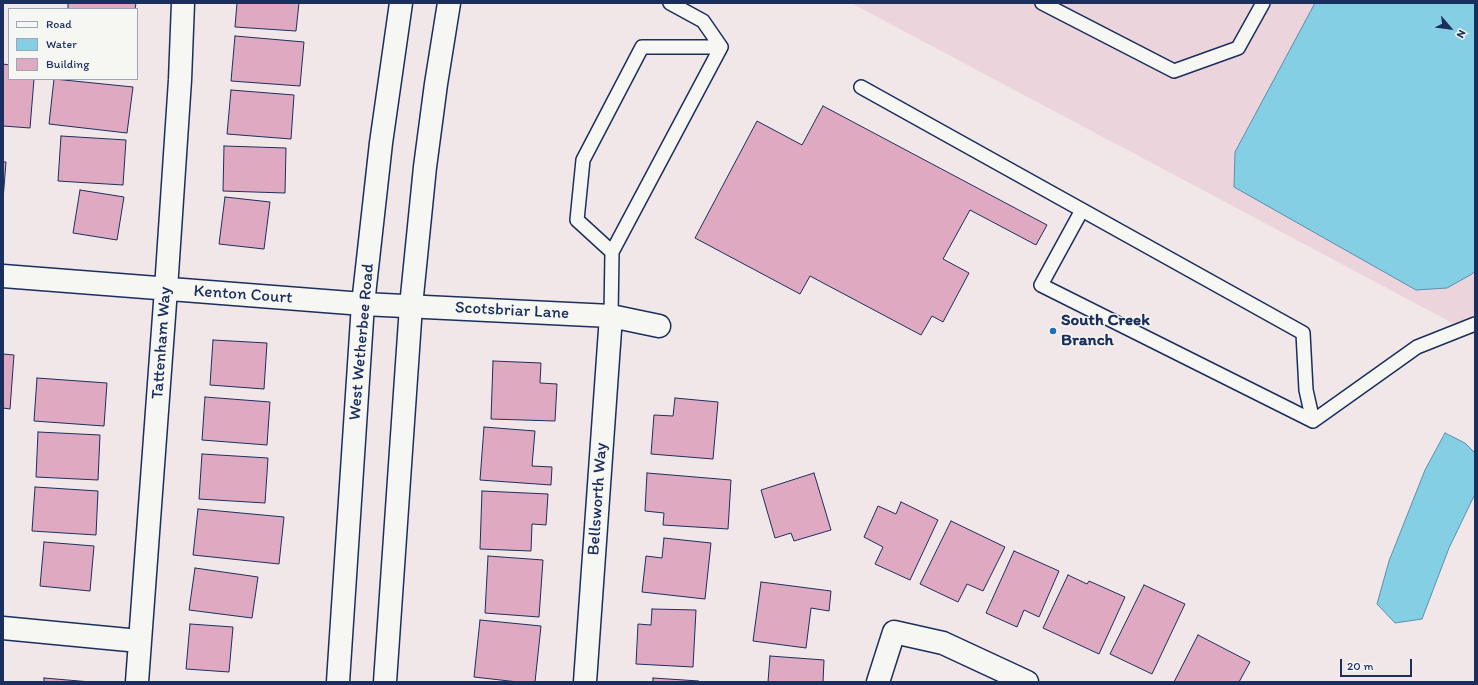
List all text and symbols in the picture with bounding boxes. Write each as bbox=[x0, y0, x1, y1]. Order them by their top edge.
legend bbox=[8, 8, 138, 80]
north arrow bbox=[1430, 8, 1470, 48]
text: Road bbox=[46, 17, 72, 31]
text: N bbox=[1454, 28, 1469, 40]
text: Water bbox=[46, 37, 77, 51]
text: Building bbox=[46, 57, 89, 71]
street label: West Wetherbee Road bbox=[345, 263, 379, 421]
street label: Kenton Court bbox=[193, 281, 293, 309]
street label: Tattenham Way bbox=[148, 286, 176, 400]
street label: Scotsbriar Lane bbox=[454, 298, 570, 324]
place label: South Creek Branch bbox=[1061, 311, 1150, 351]
marker: South Creek Branch bbox=[1048, 326, 1058, 336]
street label: Bellsworth Way bbox=[584, 442, 612, 556]
scale bar bbox=[1342, 651, 1414, 677]
text: 20 m bbox=[1347, 659, 1374, 673]

